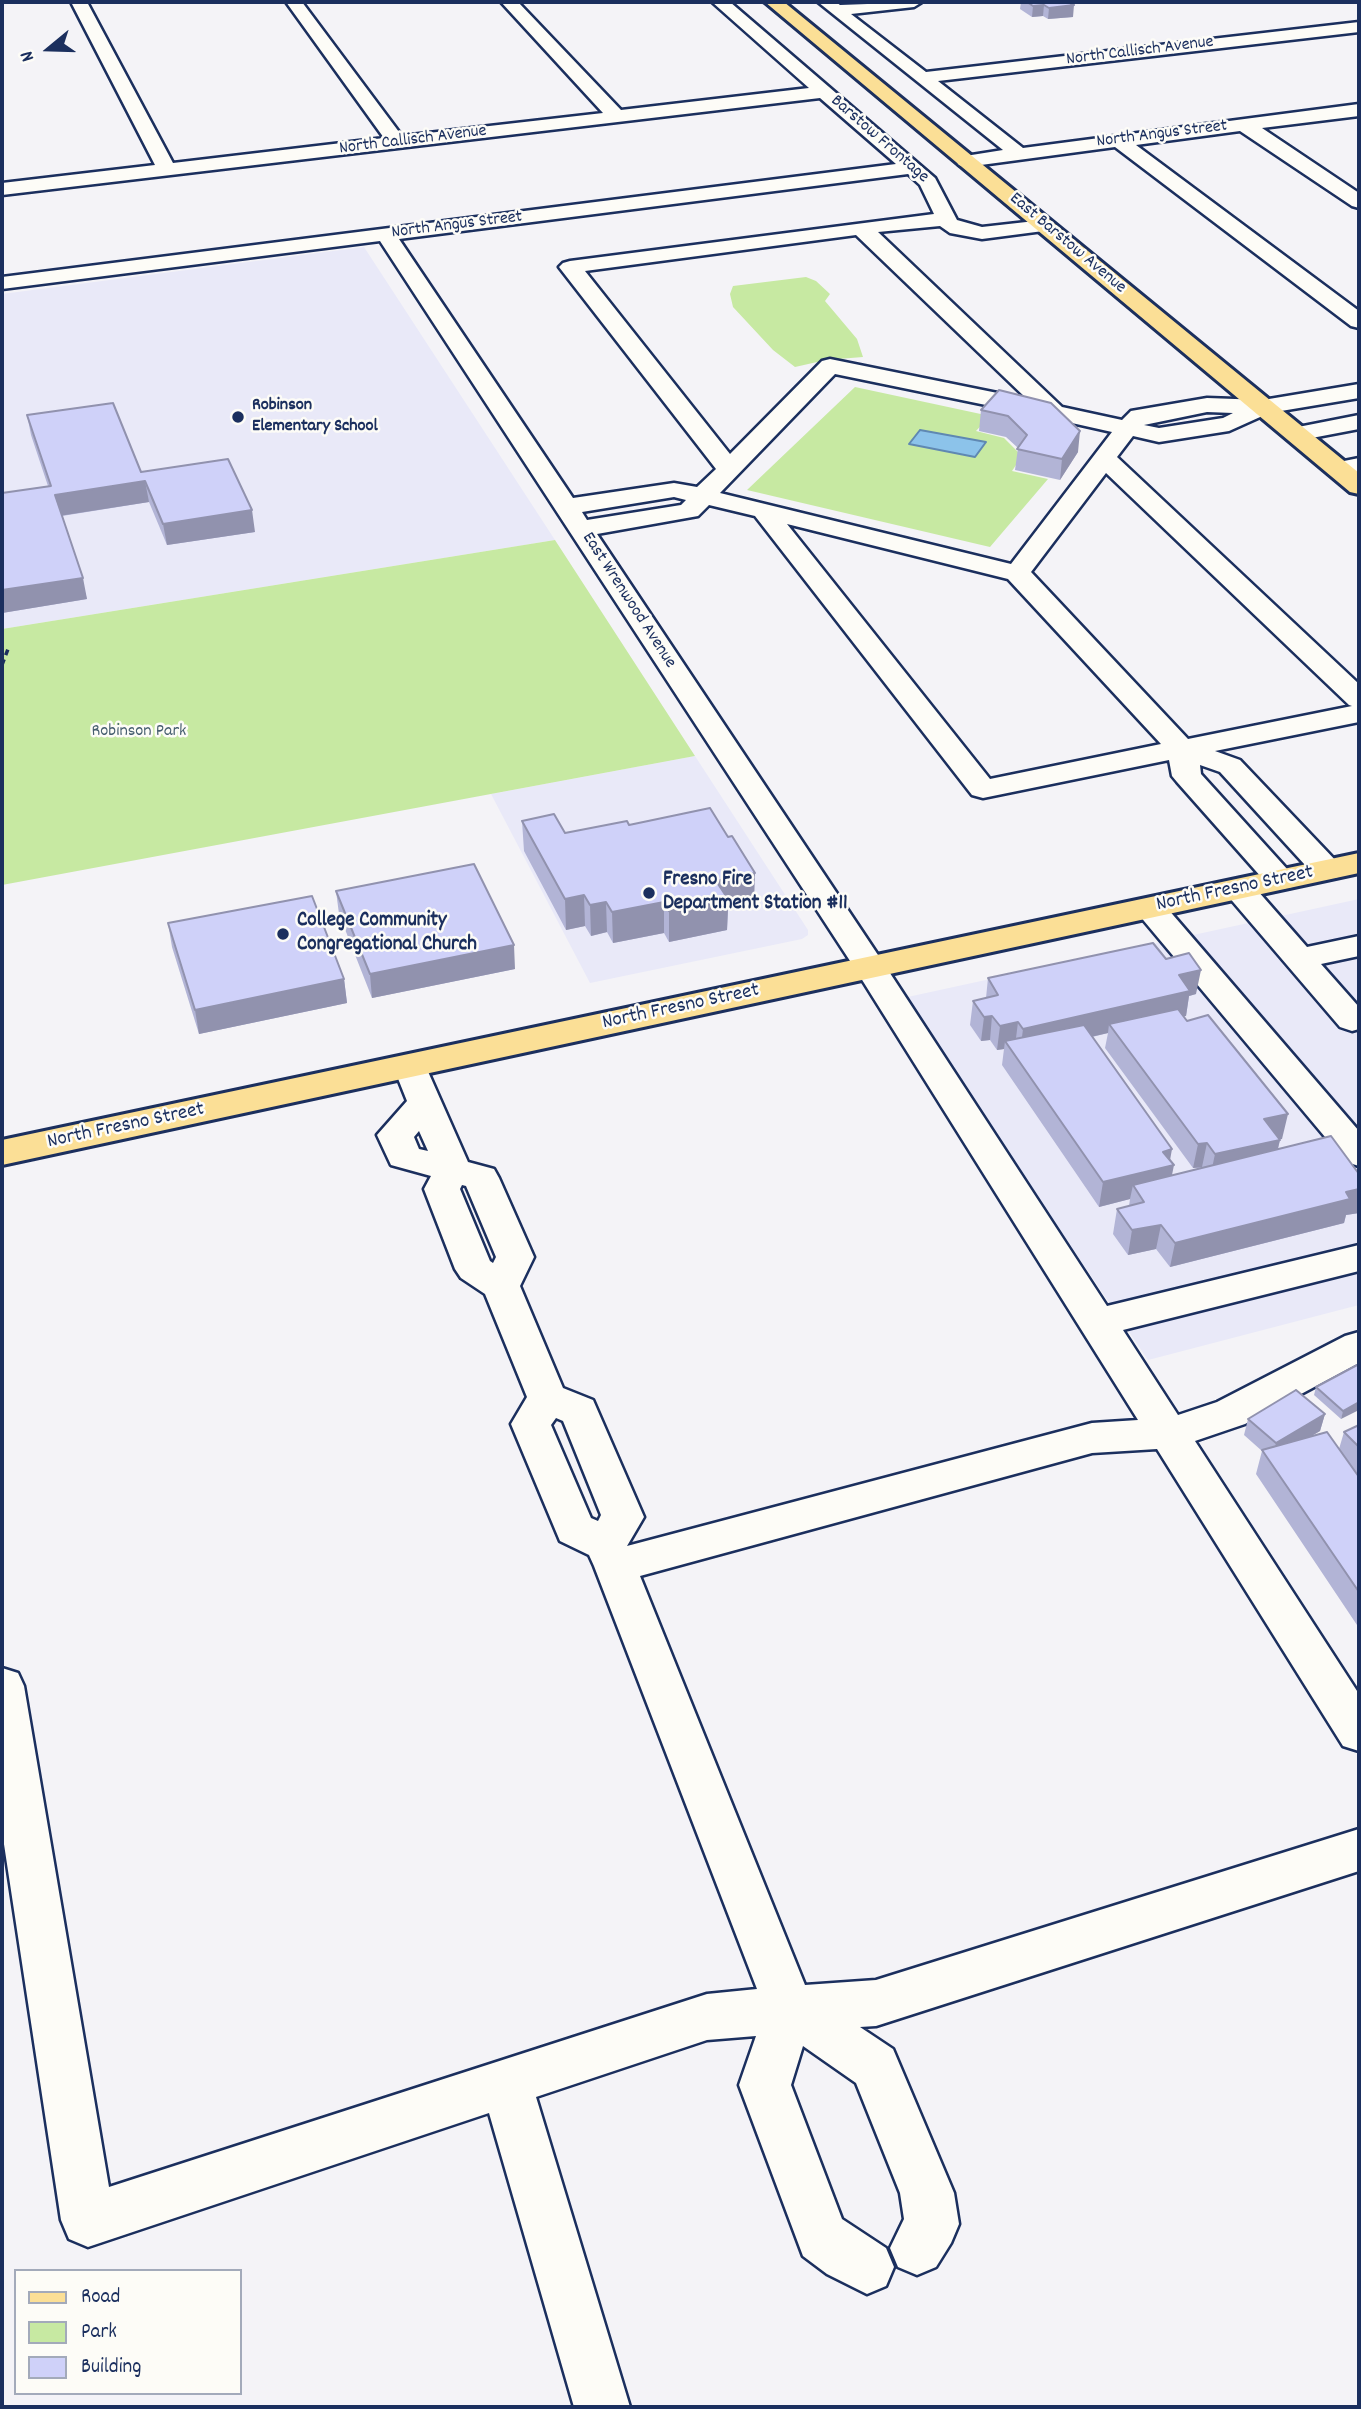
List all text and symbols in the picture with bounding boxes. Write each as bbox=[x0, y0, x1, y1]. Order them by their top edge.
north arrow bbox=[14, 14, 84, 84]
street label: North Callisch Avenue bbox=[1065, 32, 1215, 72]
text: N bbox=[14, 47, 43, 65]
street label: Barstow Frontage bbox=[825, 91, 933, 189]
street label: North Angus Street bbox=[1095, 116, 1229, 154]
street label: North Callisch Avenue bbox=[338, 121, 488, 161]
street label: East Barstow Avenue bbox=[1004, 189, 1130, 299]
street label: North Angus Street bbox=[390, 207, 524, 245]
place label: Robinson Elementary School bbox=[252, 396, 378, 438]
marker: Robinson Elementary School bbox=[230, 409, 246, 425]
street label: East Wrenwood Avenue bbox=[576, 529, 680, 673]
park label: Robinson Park bbox=[92, 722, 186, 744]
street label: North Fresno Street bbox=[1154, 861, 1316, 919]
place label: Fresno Fire Department Station #11 bbox=[663, 868, 848, 918]
marker: Fresno Fire Department Station #11 bbox=[641, 885, 657, 901]
place label: College Community Congregational Church bbox=[297, 909, 477, 959]
marker: College Community Congregational Church bbox=[275, 926, 291, 942]
street label: North Fresno Street bbox=[600, 979, 762, 1037]
street label: North Fresno Street bbox=[45, 1098, 207, 1156]
legend bbox=[14, 2269, 242, 2395]
text: Road bbox=[81, 2283, 120, 2313]
text: Park bbox=[81, 2318, 117, 2348]
text: Building bbox=[81, 2353, 141, 2383]

